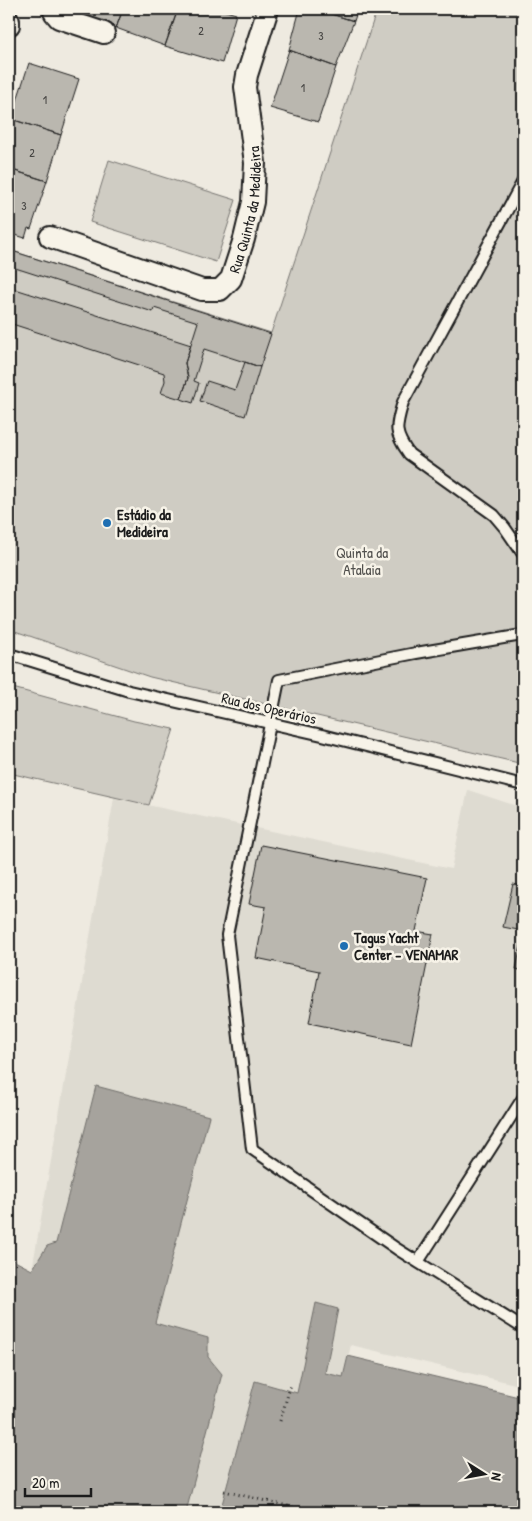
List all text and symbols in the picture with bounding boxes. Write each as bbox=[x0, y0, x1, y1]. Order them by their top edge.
house number: 2 bbox=[198, 22, 204, 39]
house number: 3 bbox=[318, 27, 324, 44]
house number: 1 bbox=[301, 79, 305, 96]
house number: 1 bbox=[43, 91, 47, 108]
house number: 2 bbox=[29, 144, 35, 161]
street label: Rua Quinta da Medideira bbox=[223, 145, 266, 276]
house number: 3 bbox=[21, 197, 27, 214]
place label: Estádio da Medideira bbox=[117, 504, 171, 542]
marker: Estádio da Medideira bbox=[101, 517, 113, 529]
park label: Quinta da Atalaia bbox=[336, 542, 388, 580]
street label: Rua dos Operários bbox=[220, 687, 319, 729]
place label: Tagus Yacht Center - VENAMAR bbox=[353, 927, 458, 965]
marker: Tagus Yacht Center - VENAMAR bbox=[338, 940, 350, 952]
north arrow bbox=[460, 1448, 510, 1498]
scale bar bbox=[25, 1466, 91, 1498]
text: N bbox=[487, 1471, 507, 1483]
text: 20 m bbox=[32, 1472, 59, 1493]

